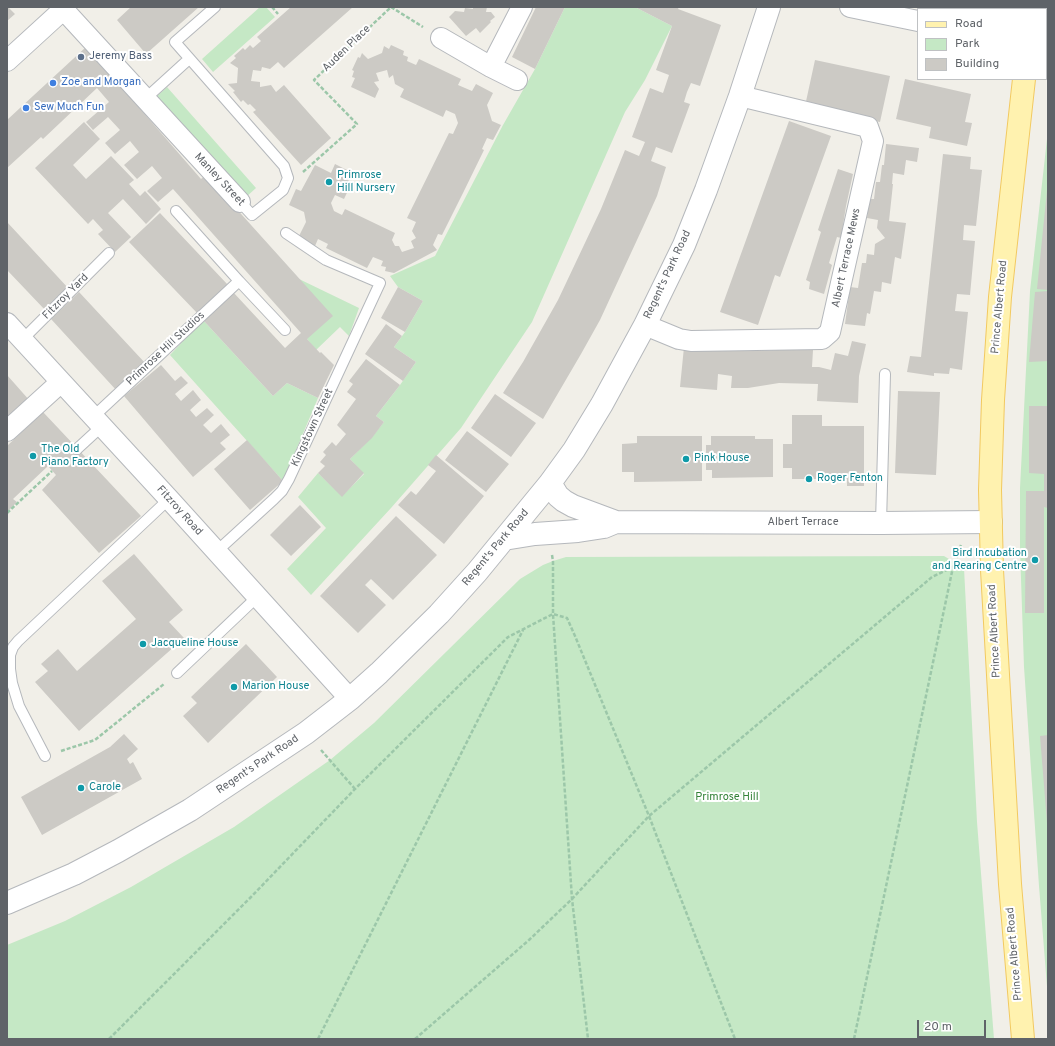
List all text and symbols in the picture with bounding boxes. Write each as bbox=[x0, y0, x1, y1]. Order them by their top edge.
legend bbox=[917, 8, 1047, 80]
text: Road bbox=[955, 16, 983, 32]
street label: Auden Place bbox=[320, 23, 374, 75]
text: Park bbox=[955, 36, 980, 52]
place label: Jeremy Bass bbox=[89, 50, 152, 64]
marker: Jeremy Bass bbox=[76, 52, 86, 62]
text: Building bbox=[955, 56, 999, 72]
place label: Zoe and Morgan bbox=[61, 76, 141, 90]
marker: Zoe and Morgan bbox=[48, 78, 58, 88]
place label: Sew Much Fun bbox=[34, 101, 104, 115]
marker: Sew Much Fun bbox=[21, 103, 31, 113]
street label: Manley Street bbox=[191, 151, 247, 209]
place label: Primrose Hill Nursery bbox=[337, 169, 395, 195]
marker: Primrose Hill Nursery bbox=[324, 177, 334, 187]
street label: Albert Terrace Mews bbox=[830, 207, 864, 309]
street label: Regent's Park Road bbox=[642, 229, 694, 321]
street label: Prince Albert Road bbox=[989, 260, 1011, 354]
street label: Fitzroy Yard bbox=[40, 271, 92, 323]
street label: Primrose Hill Studios bbox=[124, 309, 208, 389]
street label: Kingstown Street bbox=[289, 387, 337, 469]
place label: The Old Piano Factory bbox=[41, 443, 109, 469]
marker: The Old Piano Factory bbox=[28, 451, 38, 461]
place label: Pink House bbox=[694, 452, 749, 466]
marker: Pink House bbox=[681, 454, 691, 464]
place label: Roger Fenton bbox=[817, 472, 883, 486]
marker: Roger Fenton bbox=[804, 474, 814, 484]
street label: Fitzroy Road bbox=[153, 483, 205, 539]
street label: Regent's Park Road bbox=[460, 507, 532, 589]
street label: Albert Terrace bbox=[767, 516, 839, 530]
place label: Bird Incubation and Rearing Centre bbox=[932, 547, 1027, 573]
marker: Bird Incubation and Rearing Centre bbox=[1030, 555, 1040, 565]
street label: Prince Albert Road bbox=[986, 584, 1004, 678]
place label: Jacqueline House bbox=[151, 637, 238, 651]
marker: Jacqueline House bbox=[138, 639, 148, 649]
place label: Marion House bbox=[242, 680, 309, 694]
marker: Marion House bbox=[229, 682, 239, 692]
street label: Regent's Park Road bbox=[214, 733, 302, 797]
place label: Carole bbox=[89, 781, 121, 795]
marker: Carole bbox=[76, 783, 86, 793]
park label: Primrose Hill bbox=[695, 791, 759, 805]
street label: Prince Albert Road bbox=[1004, 907, 1026, 1001]
scale bar bbox=[919, 1012, 988, 1038]
text: 20 m bbox=[924, 1019, 952, 1035]

